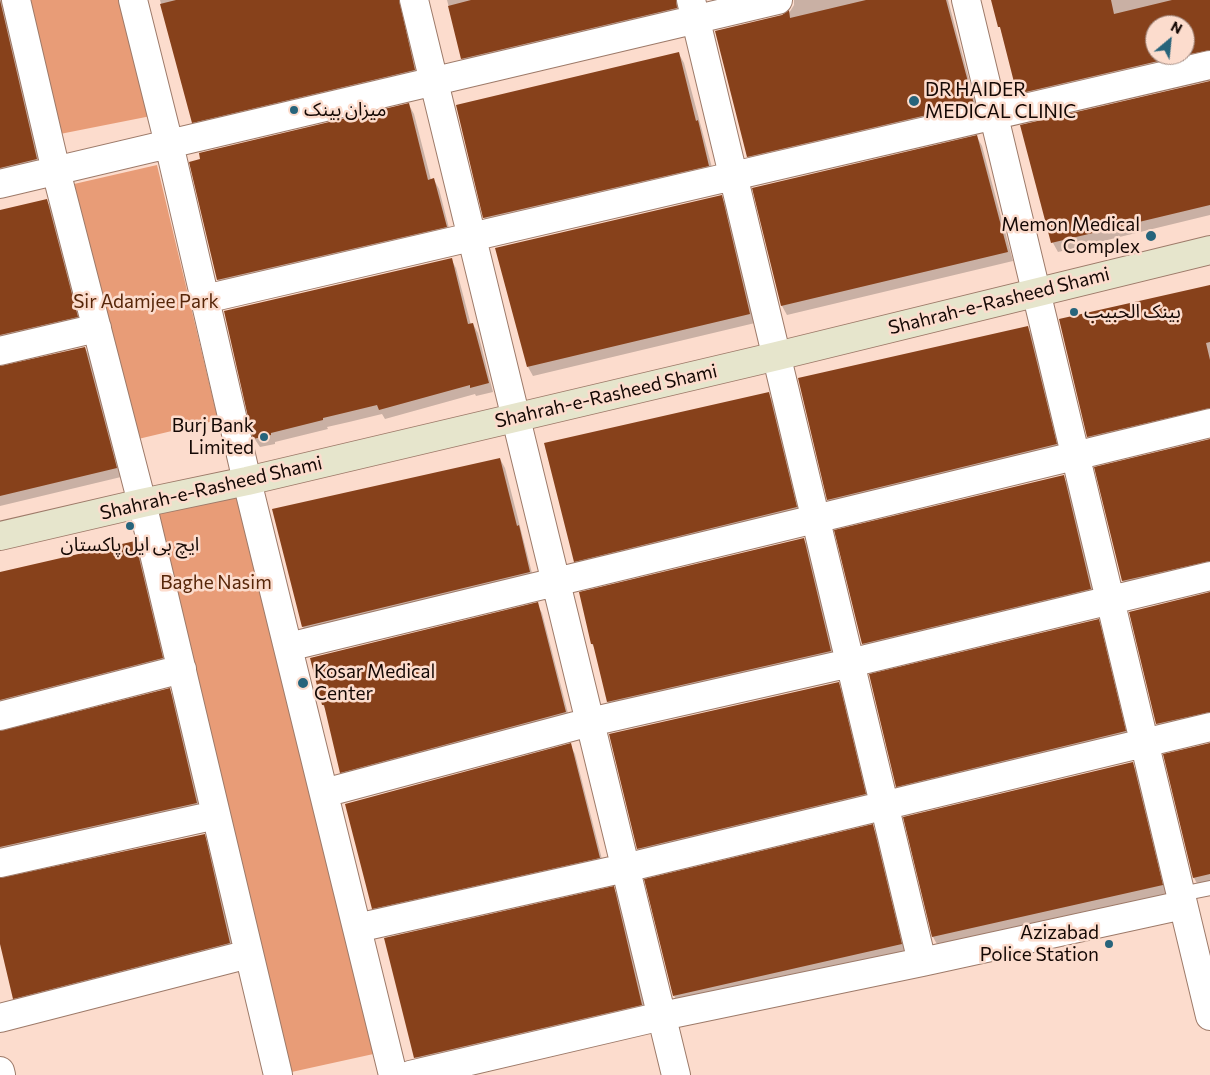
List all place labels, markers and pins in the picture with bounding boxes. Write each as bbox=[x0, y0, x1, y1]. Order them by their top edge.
place label: DR HAIDER MEDICAL CLINIC bbox=[925, 79, 1076, 123]
marker: DR HAIDER MEDICAL CLINIC bbox=[907, 94, 921, 108]
place label: میزان بینک bbox=[304, 99, 387, 121]
marker: میزان بینک bbox=[288, 104, 300, 116]
place label: Memon Medical Complex bbox=[1001, 214, 1140, 258]
marker: Memon Medical Complex bbox=[1144, 229, 1158, 243]
place label: بينک الحبيب bbox=[1084, 301, 1181, 323]
marker: بينک الحبيب bbox=[1068, 306, 1080, 318]
place label: Burj Bank Limited bbox=[172, 415, 254, 459]
marker: Burj Bank Limited bbox=[258, 431, 270, 443]
marker: ایچ بی ایل پاکستان bbox=[124, 520, 136, 532]
place label: ایچ بی ایل پاکستان bbox=[61, 534, 199, 556]
place label: Kosar Medical Center bbox=[314, 661, 435, 705]
marker: Kosar Medical Center bbox=[296, 676, 310, 690]
place label: Azizabad Police Station bbox=[980, 922, 1099, 966]
marker: Azizabad Police Station bbox=[1103, 938, 1115, 950]

